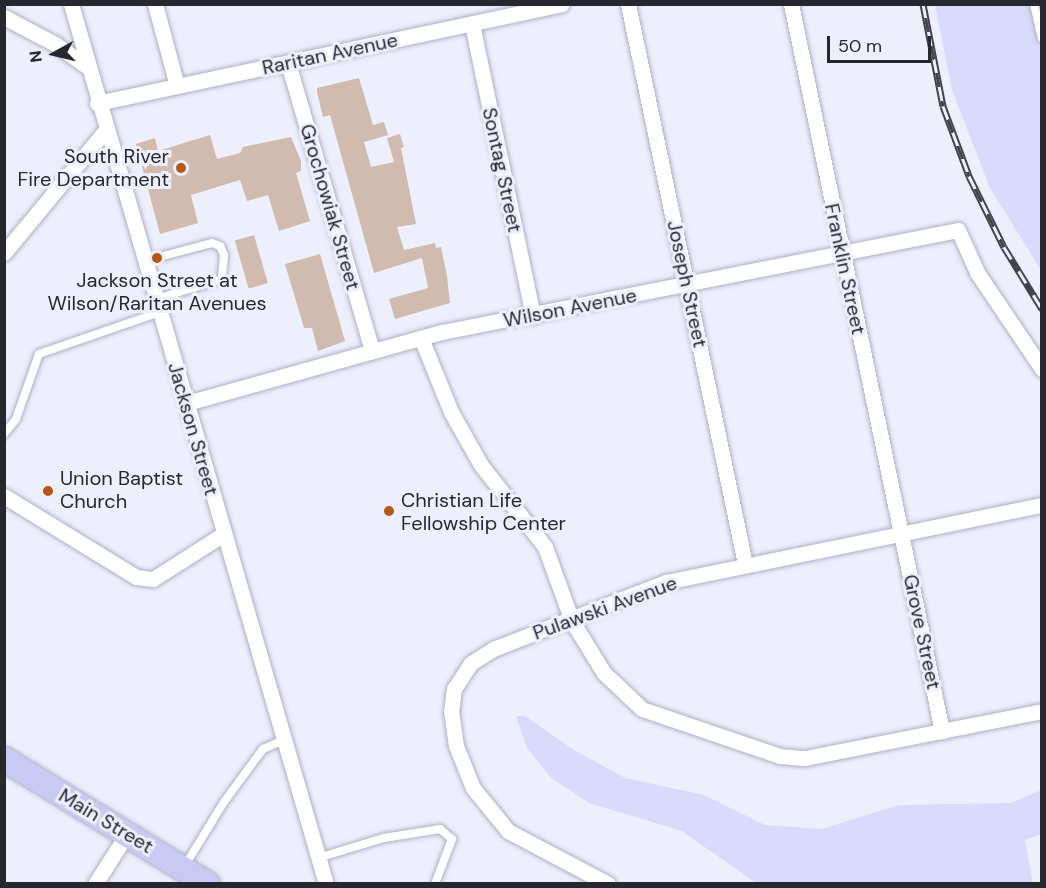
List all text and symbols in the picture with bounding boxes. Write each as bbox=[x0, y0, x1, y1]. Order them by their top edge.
north arrow bbox=[24, 24, 84, 84]
scale bar bbox=[830, 24, 934, 62]
street label: Raritan Avenue bbox=[260, 28, 400, 80]
text: 50 m bbox=[838, 34, 882, 58]
text: N bbox=[24, 49, 47, 64]
street label: Sontag Street bbox=[477, 105, 527, 235]
street label: Grochowiak Street bbox=[295, 121, 365, 293]
place label: South River Fire Department bbox=[18, 144, 169, 191]
marker: South River Fire Department bbox=[174, 161, 188, 175]
street label: Franklin Street bbox=[819, 201, 871, 337]
street label: Joseph Street bbox=[662, 218, 712, 350]
marker: Jackson Street at Wilson/Raritan Avenues bbox=[150, 251, 164, 265]
place label: Jackson Street at Wilson/Raritan Avenues bbox=[47, 268, 267, 315]
street label: Wilson Avenue bbox=[501, 283, 639, 333]
street label: Jackson Street bbox=[163, 360, 223, 498]
place label: Union Baptist Church bbox=[60, 467, 183, 514]
marker: Union Baptist Church bbox=[41, 484, 55, 498]
place label: Christian Life Fellowship Center bbox=[401, 488, 566, 535]
marker: Christian Life Fellowship Center bbox=[382, 504, 396, 518]
street label: Pulawski Avenue bbox=[530, 571, 680, 645]
street label: Grove Street bbox=[898, 572, 946, 692]
street label: Main Street bbox=[54, 783, 158, 859]

